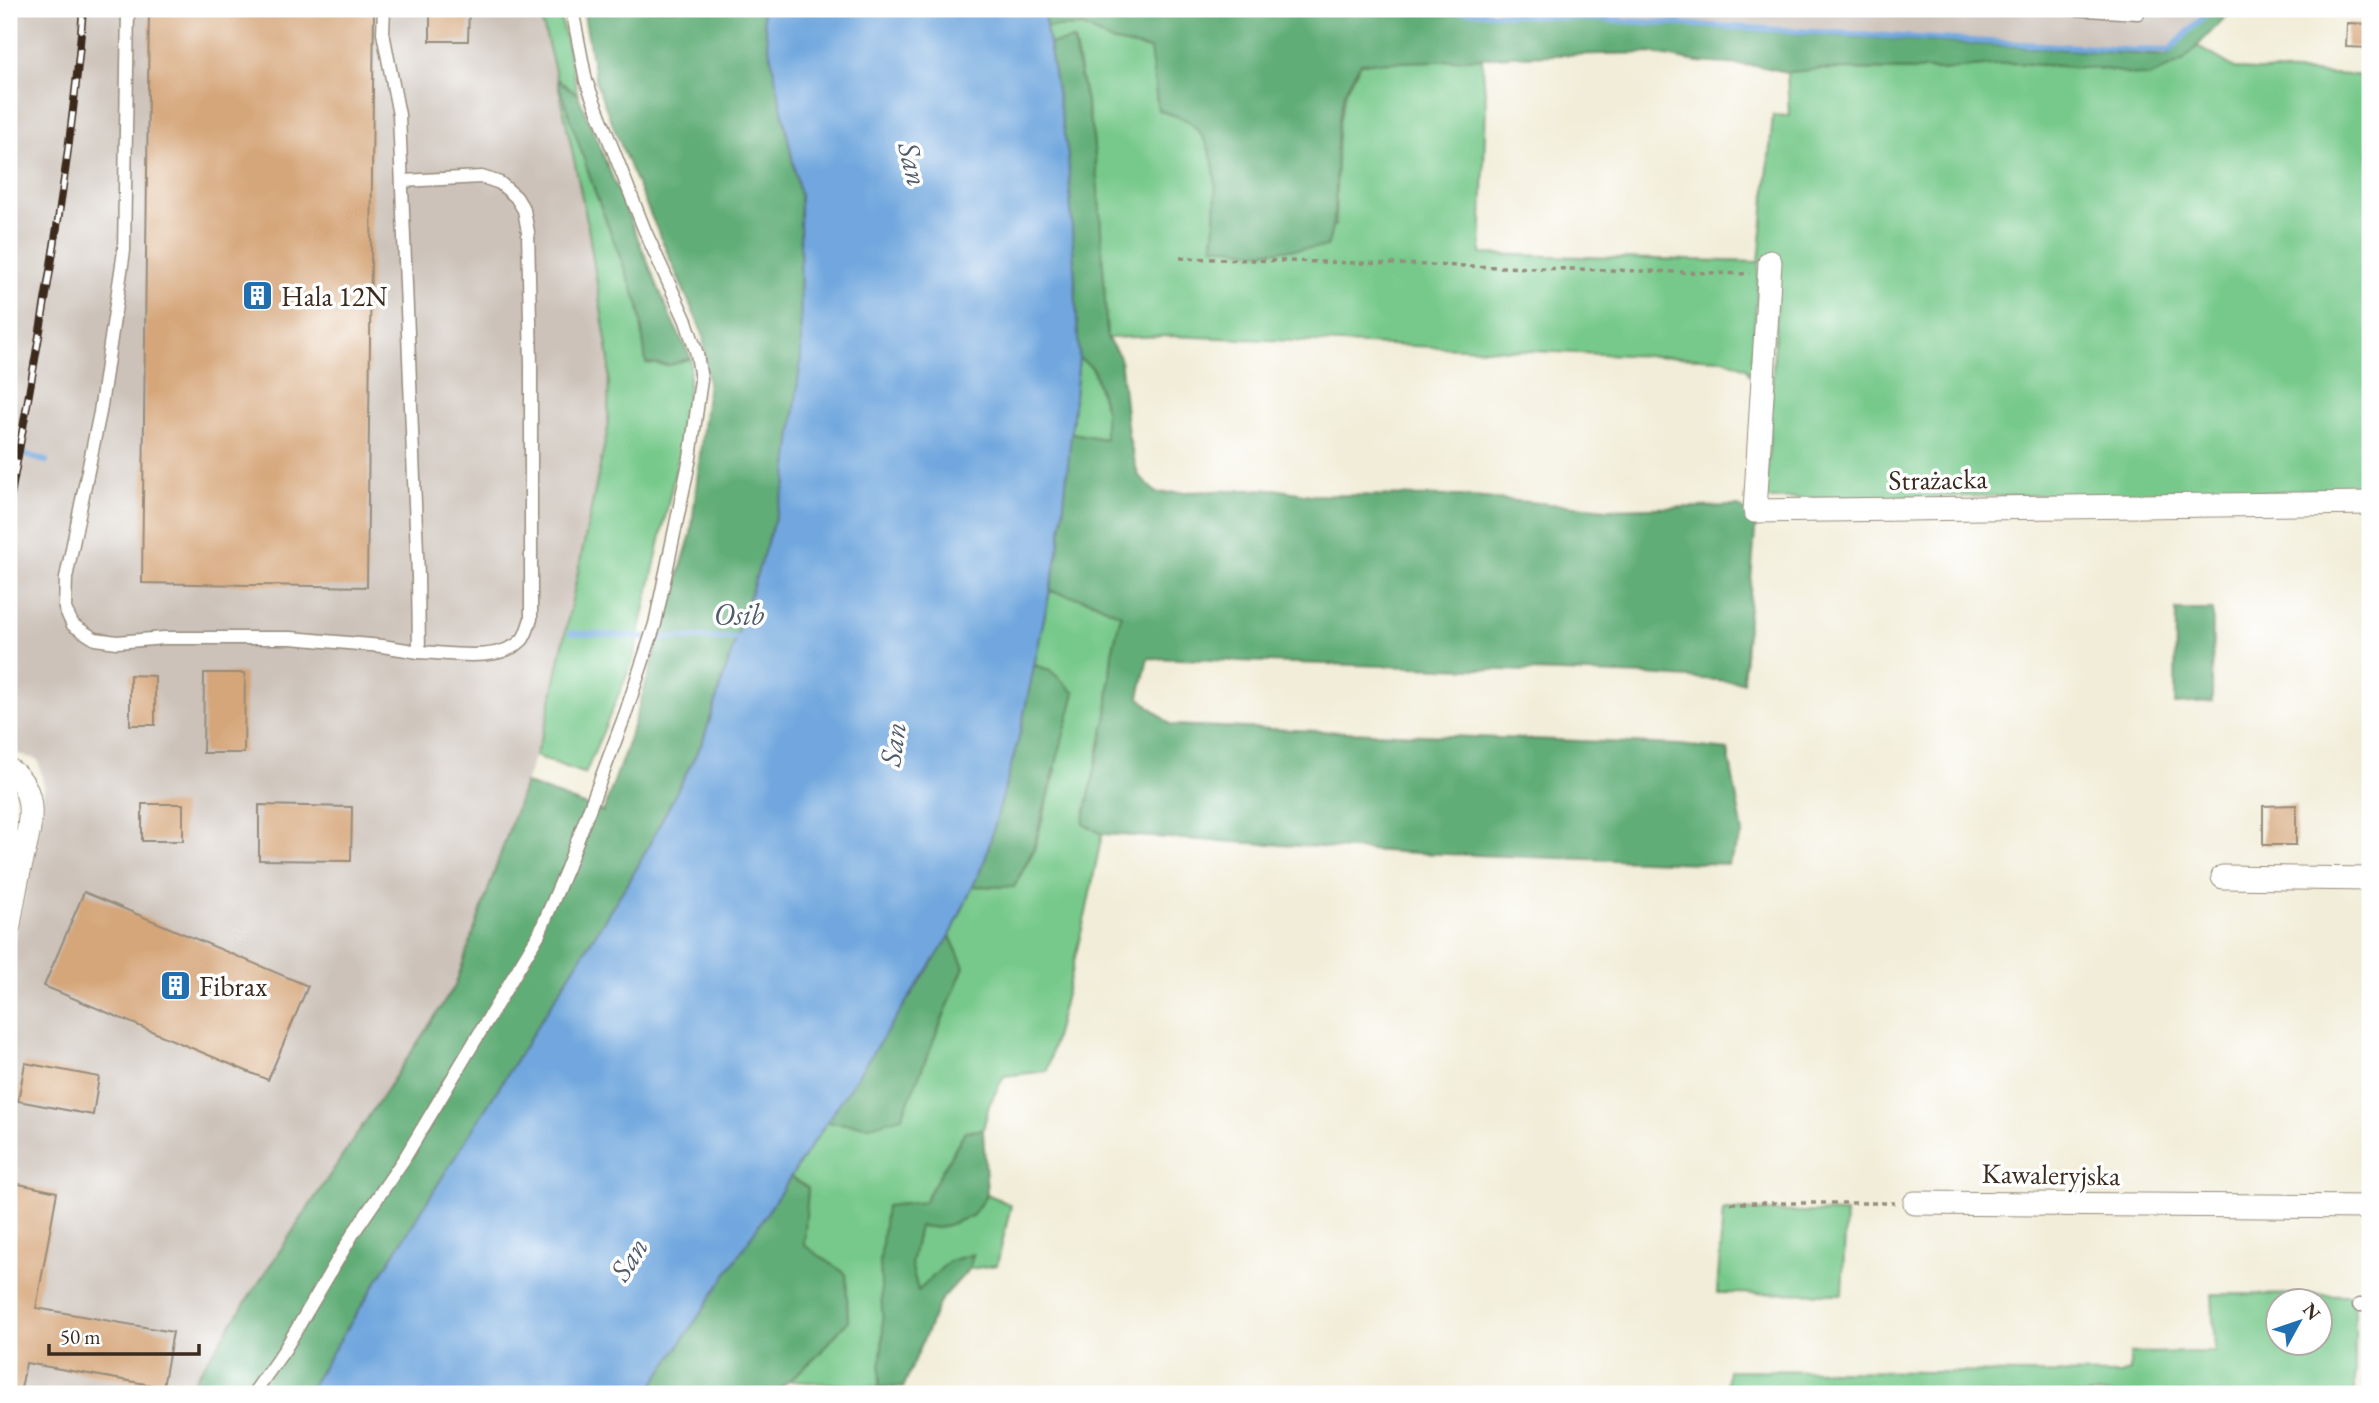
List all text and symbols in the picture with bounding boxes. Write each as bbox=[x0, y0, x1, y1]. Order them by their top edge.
water label: San bbox=[889, 137, 938, 190]
place label: Hala 12N bbox=[281, 278, 387, 314]
building icon: Hala 12N bbox=[241, 279, 275, 313]
street label: Strażacka bbox=[1888, 460, 1989, 498]
water label: Osib bbox=[714, 595, 765, 634]
water label: San bbox=[870, 719, 915, 769]
place label: Fibrax bbox=[199, 968, 267, 1004]
building icon: Fibrax bbox=[159, 969, 193, 1003]
street label: Kawaleryjska bbox=[1981, 1155, 2121, 1193]
water label: San bbox=[600, 1230, 657, 1289]
north arrow bbox=[2264, 1288, 2334, 1358]
text: N bbox=[2297, 1297, 2327, 1326]
scale bar bbox=[49, 1312, 200, 1356]
text: 50 m bbox=[60, 1323, 101, 1350]

